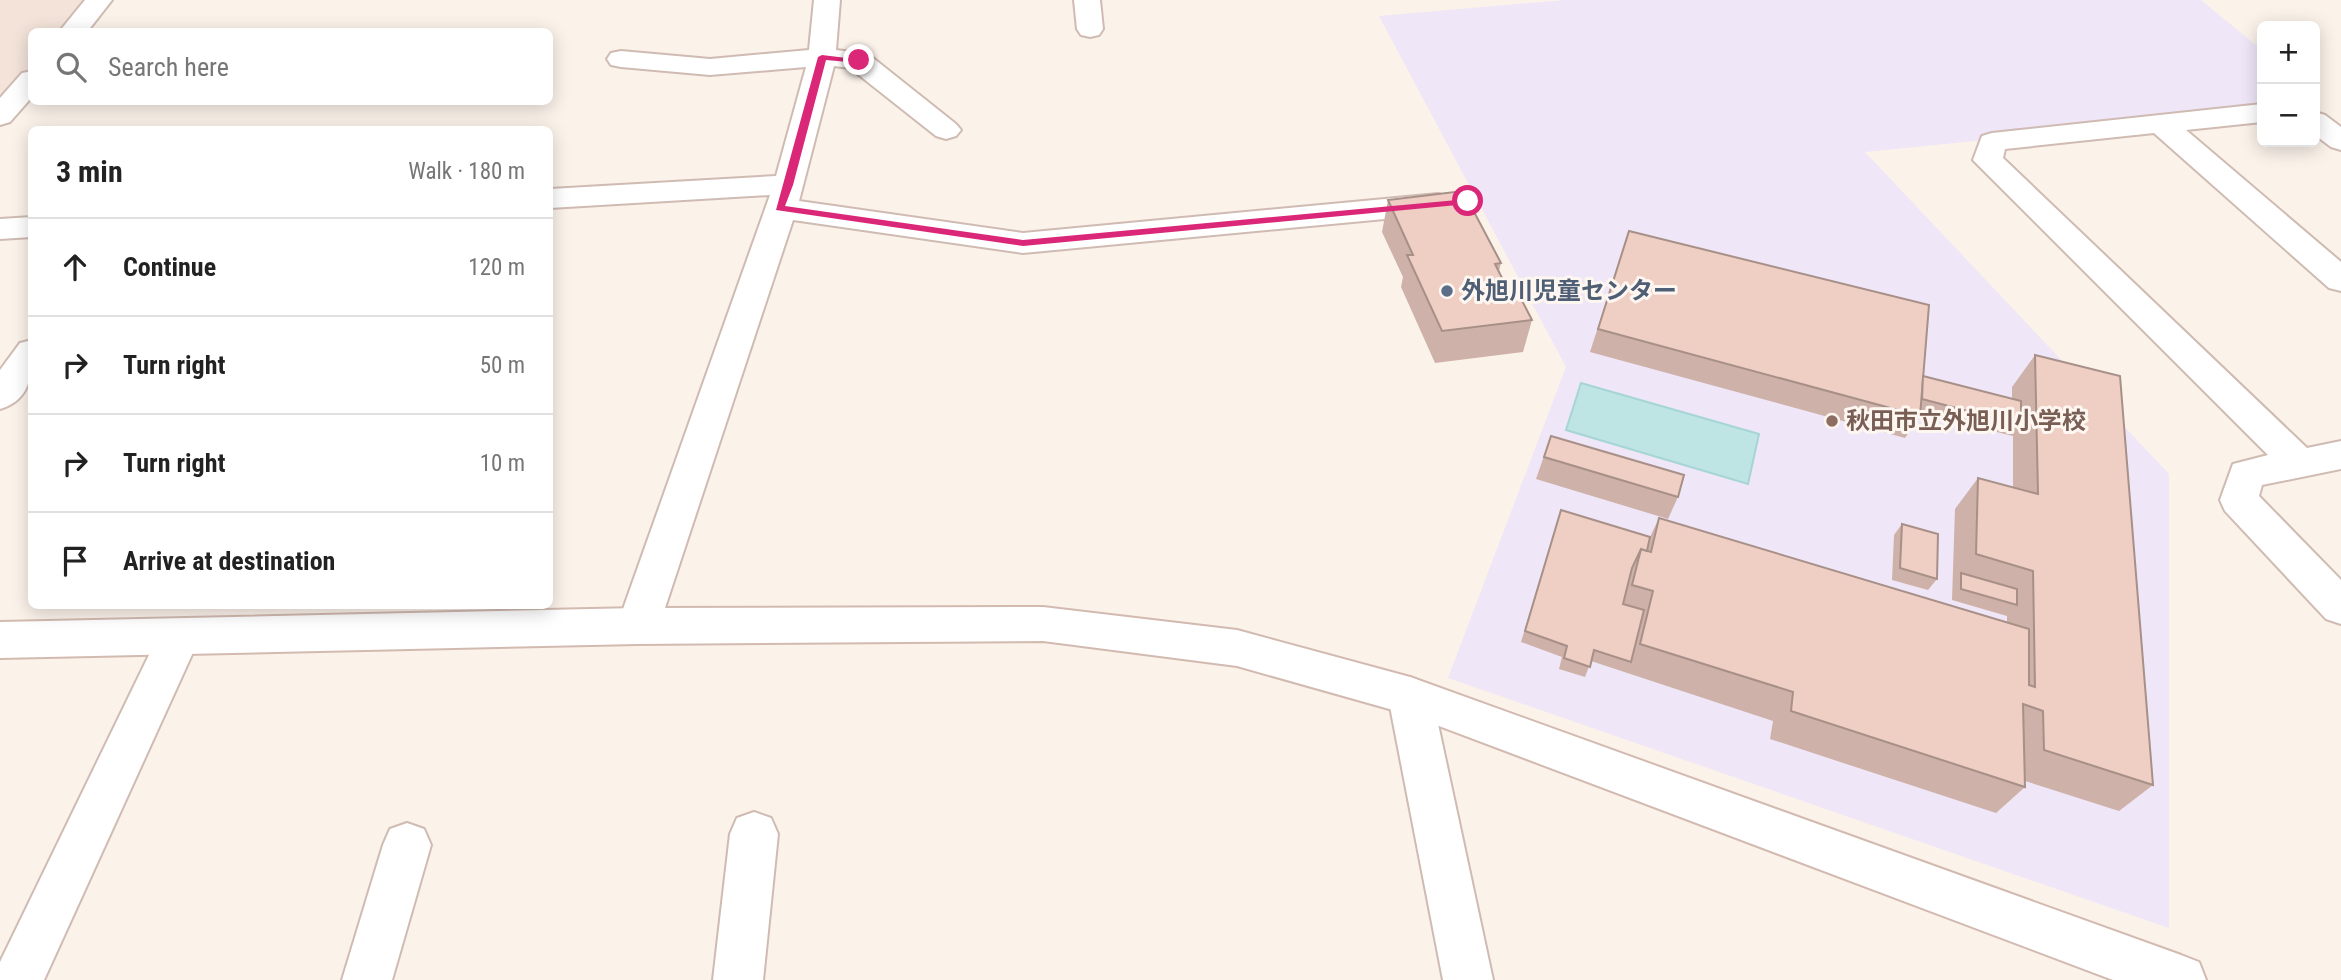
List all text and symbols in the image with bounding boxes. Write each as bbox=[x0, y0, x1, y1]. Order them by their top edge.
map controls bbox=[2257, 21, 2320, 147]
button: + bbox=[2257, 21, 2320, 84]
search box bbox=[28, 28, 553, 105]
route end bbox=[843, 44, 874, 75]
icon: search bbox=[52, 48, 90, 86]
text: Search here bbox=[108, 52, 229, 82]
button: − bbox=[2257, 84, 2320, 147]
text: 3 min bbox=[56, 154, 123, 189]
text: Walk · 180 m bbox=[408, 158, 525, 185]
route start bbox=[1452, 185, 1483, 216]
icon: ahead bbox=[56, 248, 94, 286]
text: Continue bbox=[123, 252, 216, 282]
text: 120 m bbox=[468, 254, 525, 281]
place label: 外旭川児童センター bbox=[1461, 277, 1677, 305]
marker: 外旭川児童センター bbox=[1439, 283, 1455, 299]
icon: right bbox=[56, 346, 94, 384]
text: Turn right bbox=[123, 350, 225, 380]
text: 50 m bbox=[480, 352, 525, 379]
place label: 秋田市立外旭川小学校 bbox=[1846, 407, 2086, 435]
marker: 秋田市立外旭川小学校 bbox=[1824, 413, 1840, 429]
icon: right bbox=[56, 444, 94, 482]
text: Turn right bbox=[123, 448, 225, 478]
text: 10 m bbox=[480, 450, 525, 477]
icon: arrive bbox=[56, 542, 94, 580]
text: Arrive at destination bbox=[123, 546, 335, 576]

